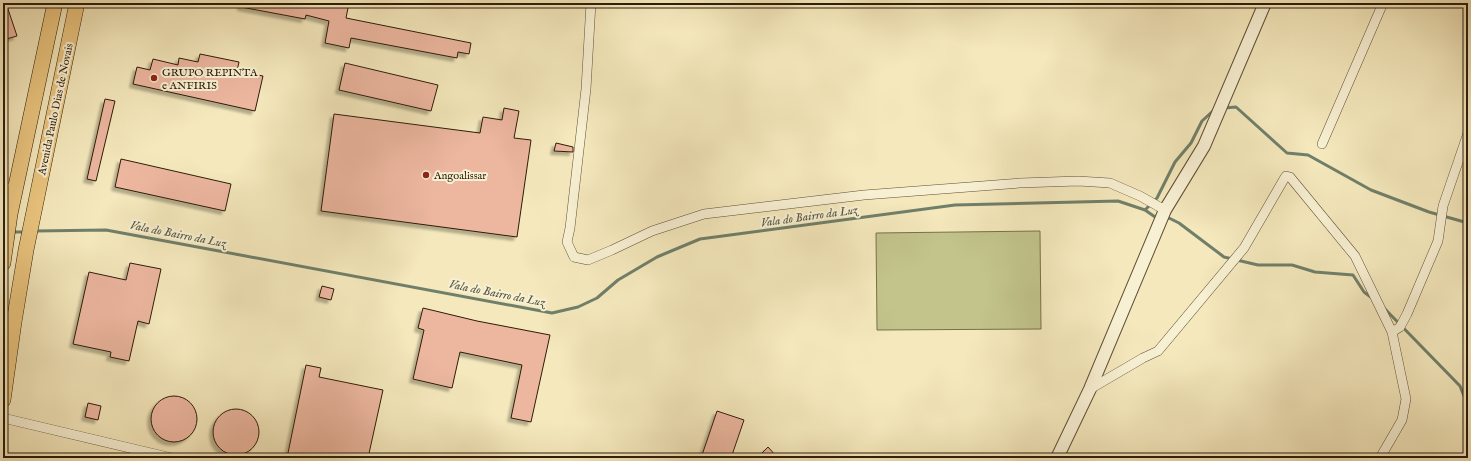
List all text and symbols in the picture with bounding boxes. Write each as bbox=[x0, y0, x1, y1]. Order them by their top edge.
street label: Avenida Paulo Dias de Novais bbox=[35, 42, 77, 177]
place label: GRUPO REPINTA e ANFIRIS bbox=[162, 66, 258, 93]
marker: GRUPO REPINTA e ANFIRIS bbox=[149, 73, 159, 83]
place label: Angoalissar bbox=[433, 169, 486, 183]
marker: Angoalissar bbox=[421, 170, 431, 180]
water label: Vala do Bairro da Luz bbox=[760, 202, 860, 231]
water label: Vala do Bairro da Luz bbox=[129, 218, 229, 251]
water label: Vala do Bairro da Luz bbox=[448, 277, 548, 310]

